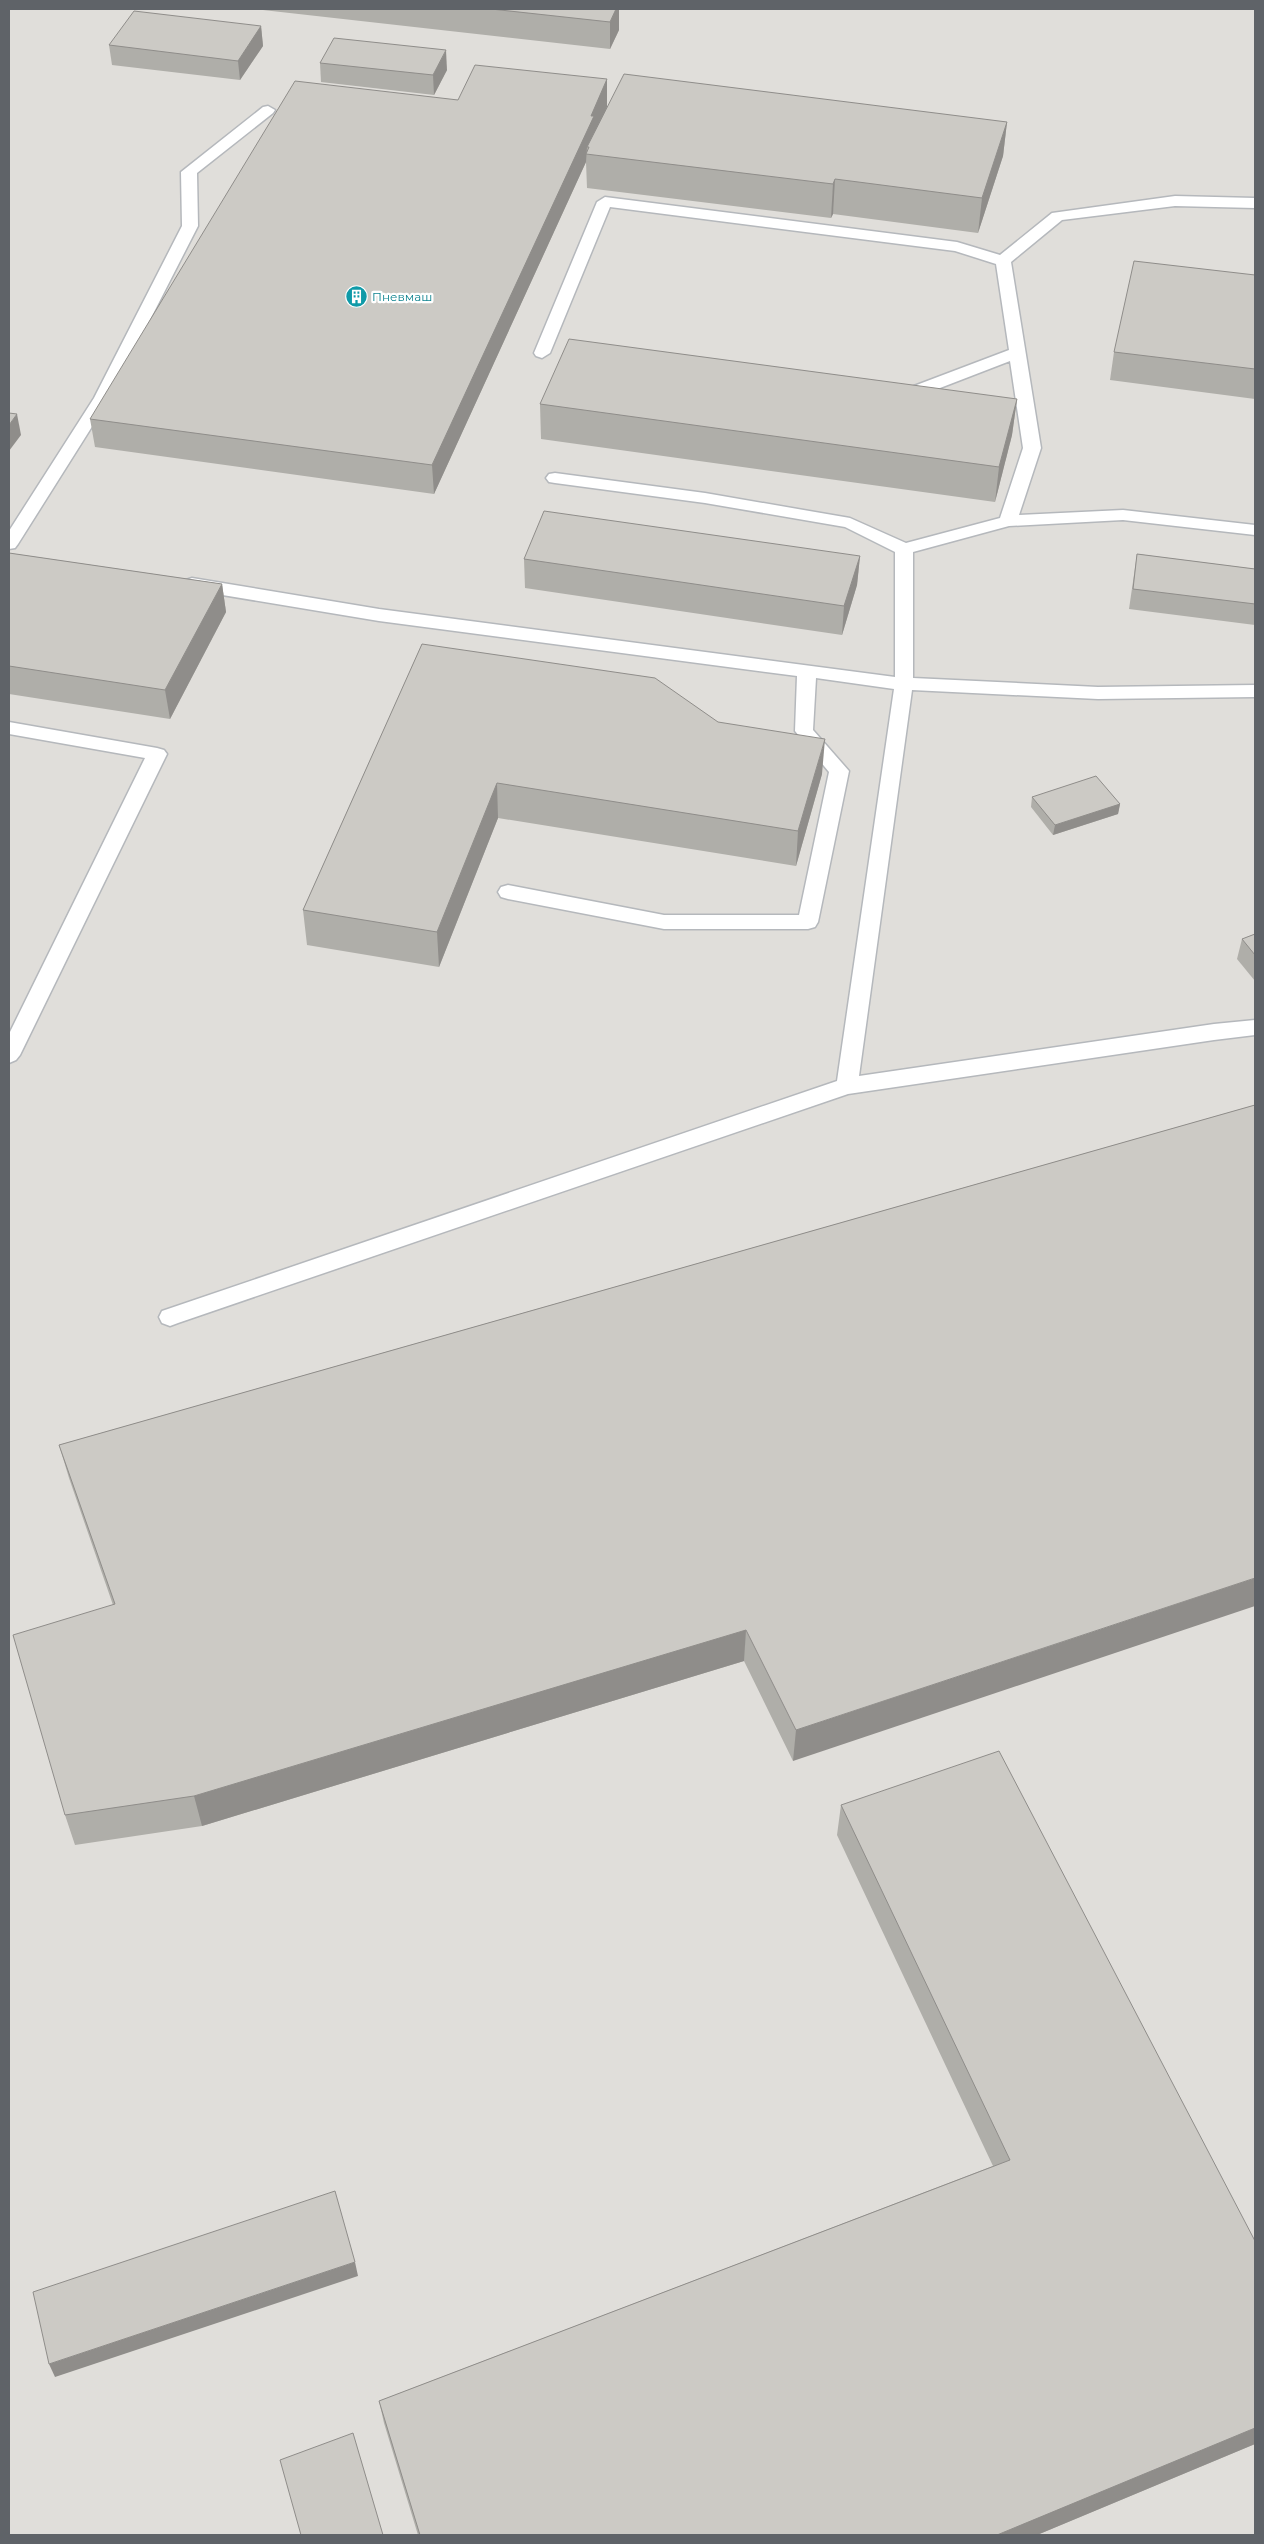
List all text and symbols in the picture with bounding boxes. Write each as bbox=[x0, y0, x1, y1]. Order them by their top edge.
building icon: Пневмаш bbox=[344, 284, 368, 308]
place label: Пневмаш bbox=[372, 289, 432, 304]

